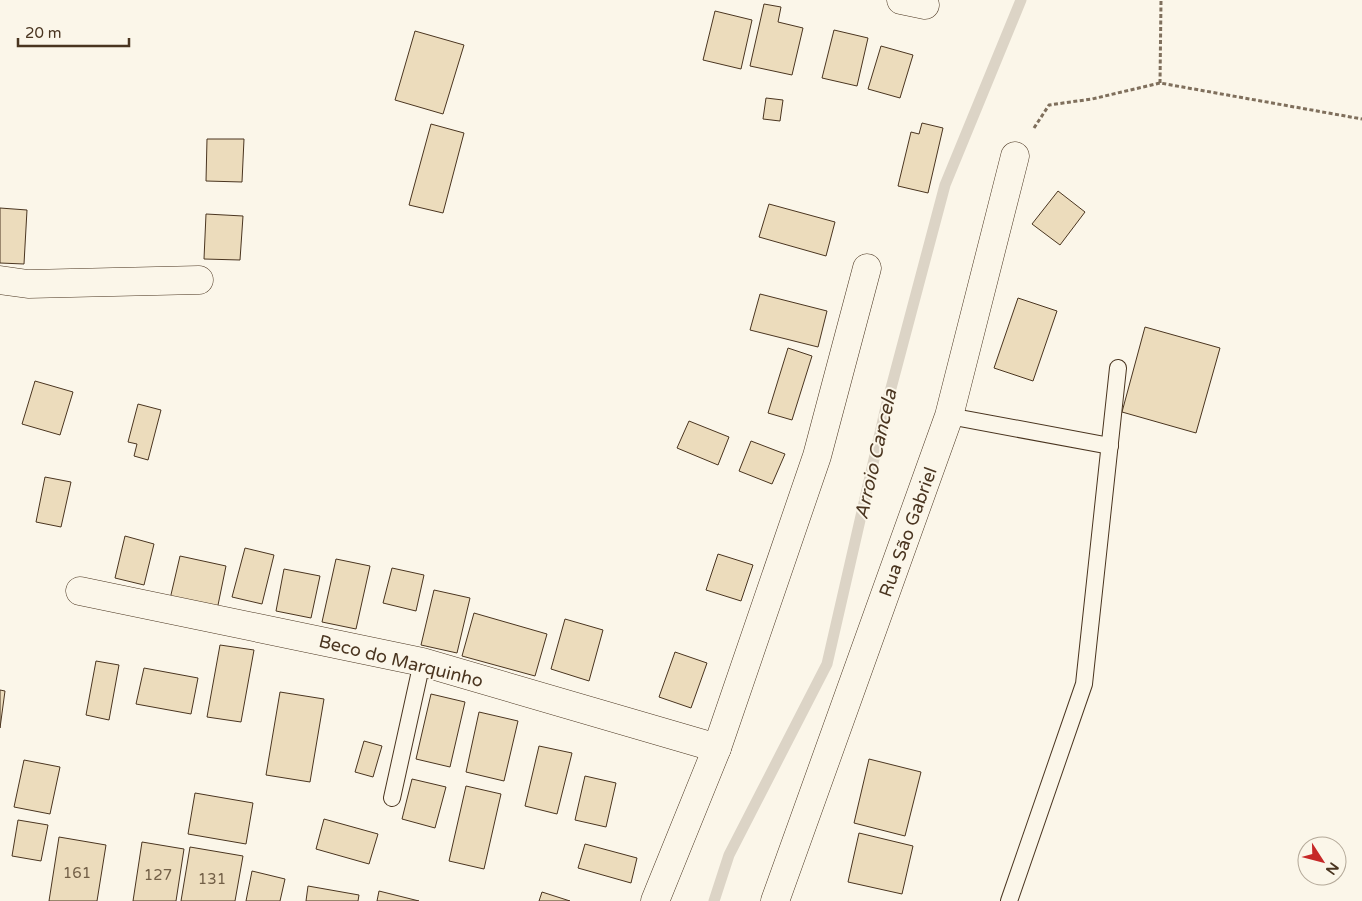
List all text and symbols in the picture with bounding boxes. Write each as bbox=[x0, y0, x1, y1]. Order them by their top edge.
scale bar bbox=[18, 15, 129, 47]
text: 20 m bbox=[25, 24, 62, 42]
water label: Arroio Cancela bbox=[850, 386, 902, 521]
street label: Rua São Gabriel bbox=[874, 464, 942, 600]
street label: Beco do Marquinho bbox=[317, 630, 485, 692]
north arrow bbox=[1297, 836, 1347, 886]
text: N bbox=[1322, 859, 1342, 878]
house number: 161 bbox=[63, 864, 91, 882]
house number: 127 bbox=[144, 866, 172, 884]
house number: 131 bbox=[198, 870, 226, 888]

